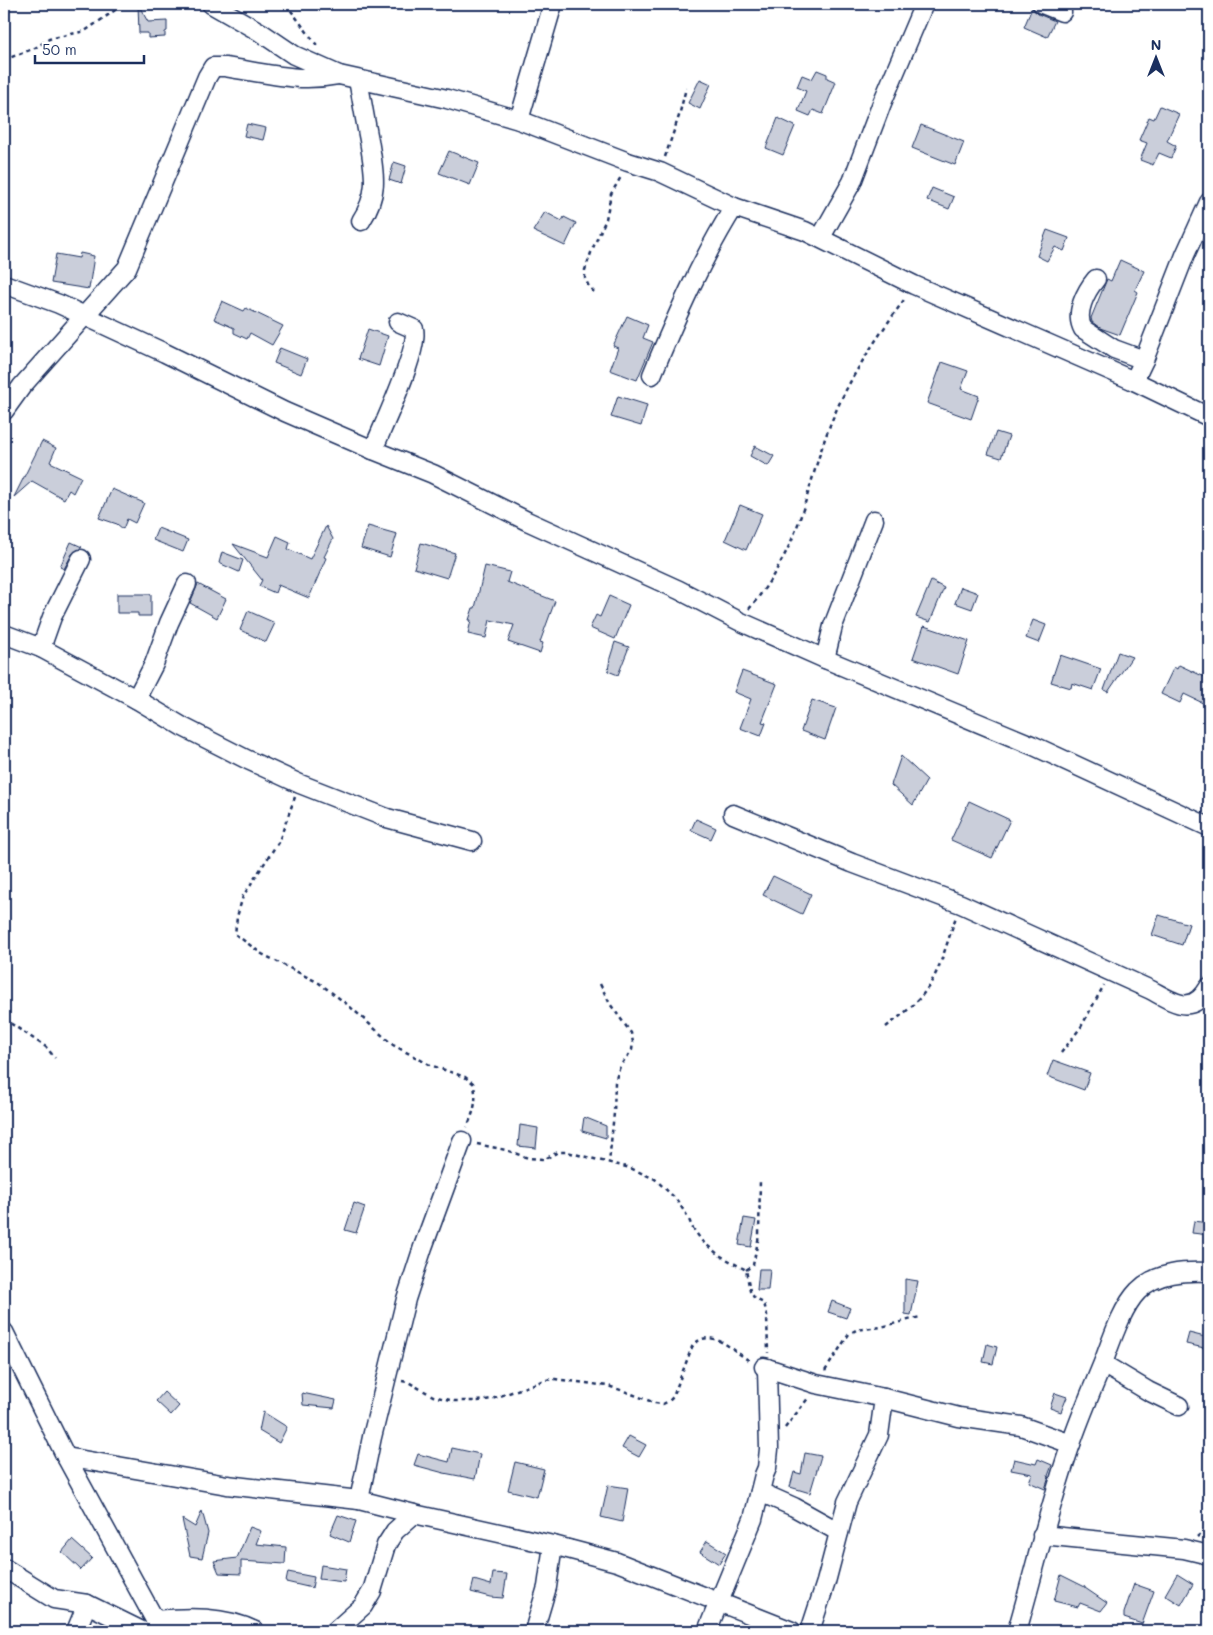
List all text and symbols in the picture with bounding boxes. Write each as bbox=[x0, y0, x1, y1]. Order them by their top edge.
scale bar bbox=[35, 32, 144, 64]
north arrow bbox=[1130, 32, 1180, 82]
text: N bbox=[1151, 35, 1161, 54]
text: 50 m bbox=[42, 39, 77, 59]

